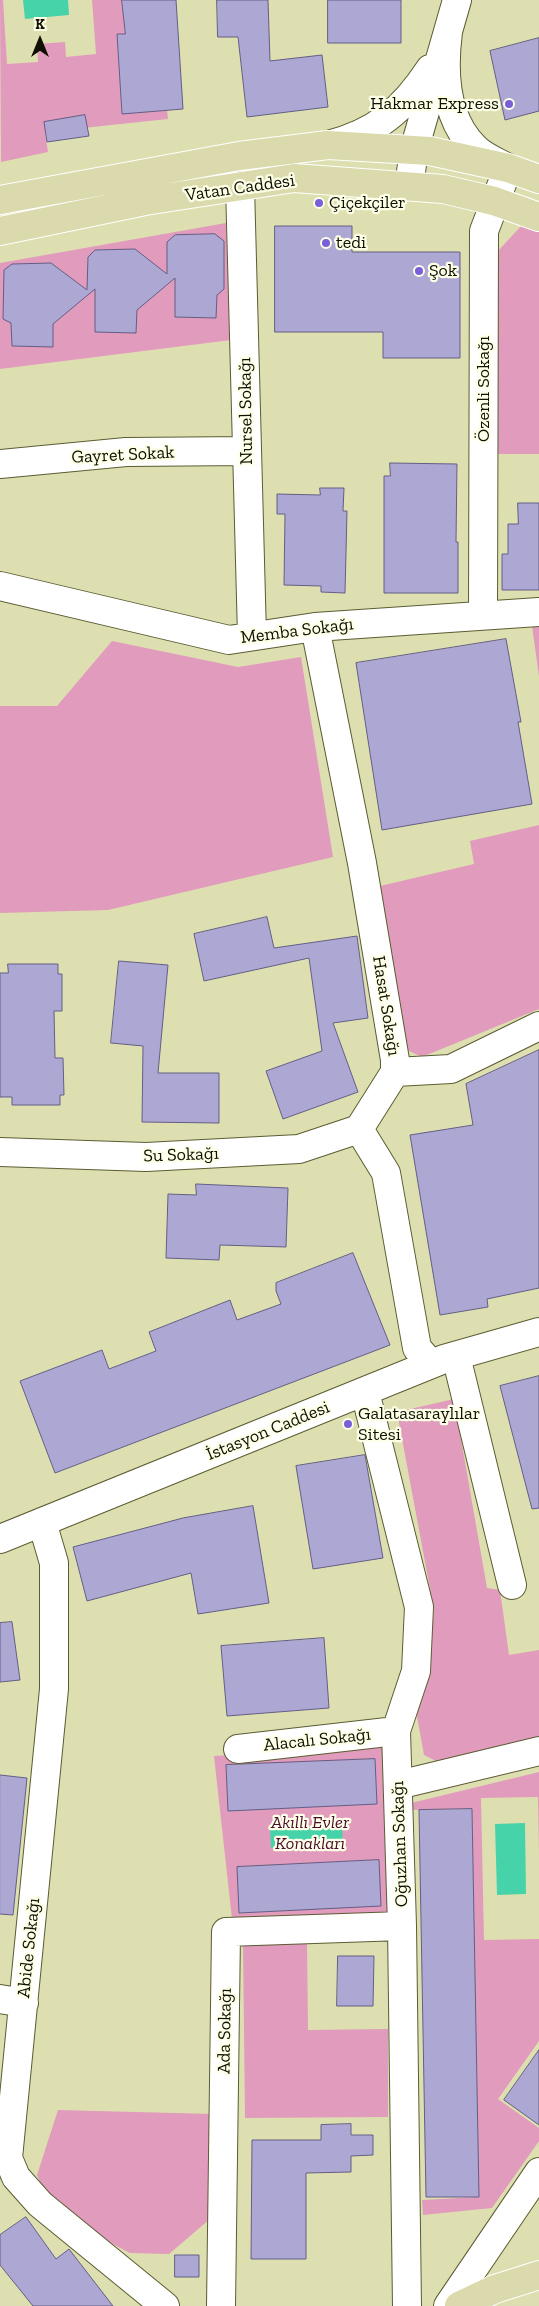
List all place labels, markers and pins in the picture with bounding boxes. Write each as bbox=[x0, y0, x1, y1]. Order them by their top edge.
place label: Hakmar Express bbox=[370, 93, 499, 115]
marker: Hakmar Express bbox=[503, 98, 515, 110]
place label: Çiçekçiler bbox=[329, 192, 406, 214]
marker: Çiçekçiler bbox=[313, 197, 325, 209]
place label: tedi bbox=[336, 232, 366, 254]
marker: tedi bbox=[320, 237, 332, 249]
place label: Şok bbox=[429, 260, 457, 282]
marker: Şok bbox=[413, 265, 425, 277]
place label: Galatasaraylılar Sitesi bbox=[358, 1403, 480, 1446]
marker: Galatasaraylılar Sitesi bbox=[342, 1418, 354, 1430]

